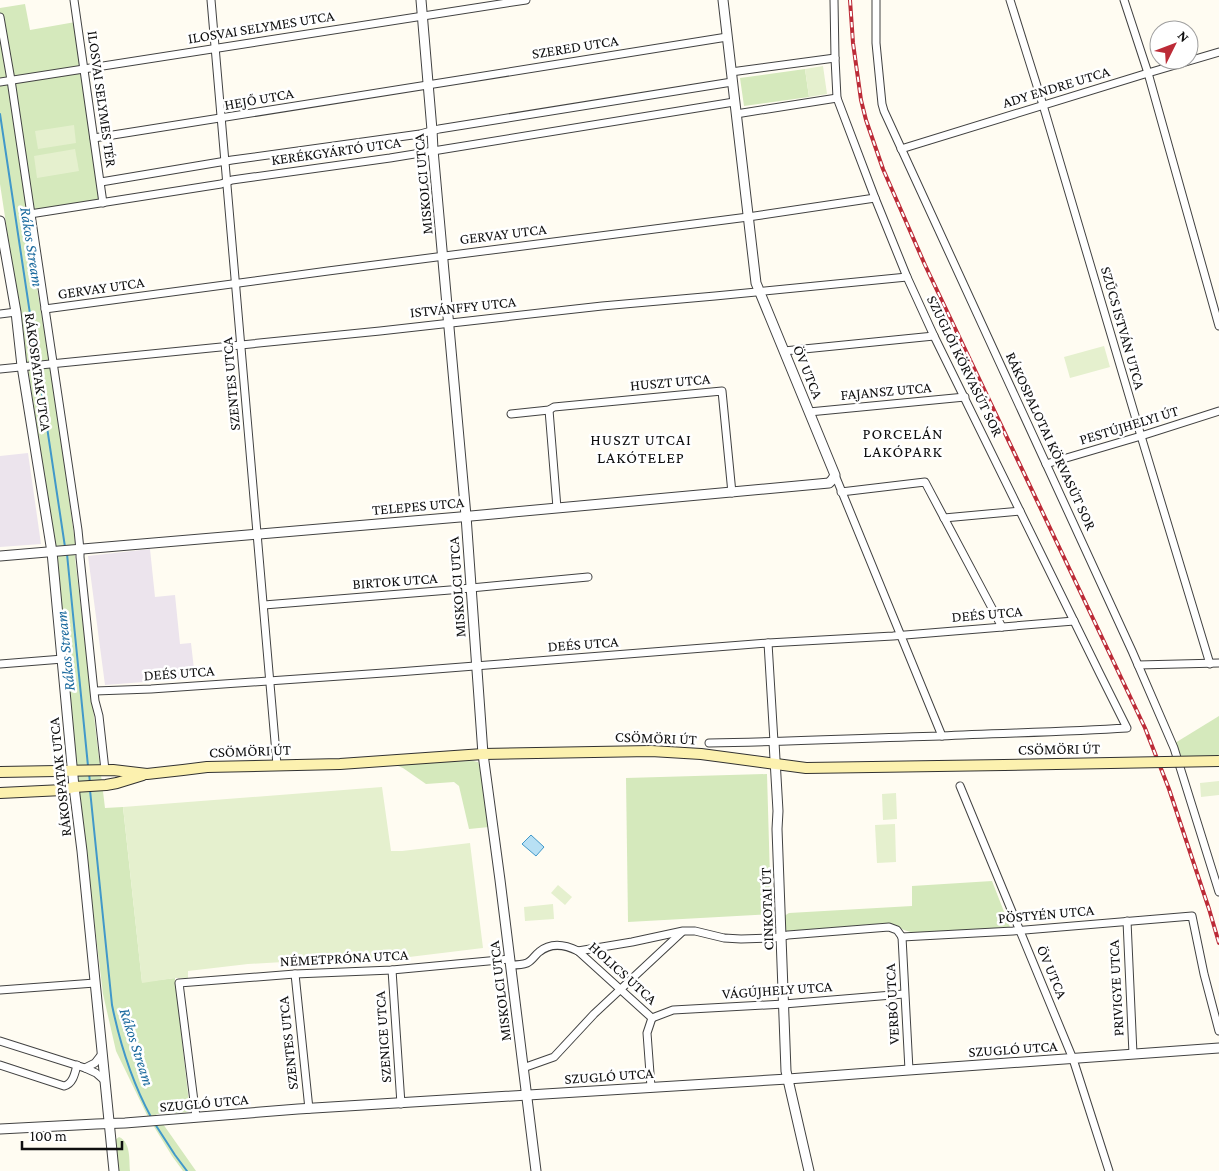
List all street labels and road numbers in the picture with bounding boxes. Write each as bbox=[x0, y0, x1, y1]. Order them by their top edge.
street label: ILOSVAI SELYMES UTCA bbox=[187, 7, 336, 46]
street label: ILOSVAI SELYMES TÉR bbox=[85, 30, 120, 169]
street label: SZERED UTCA bbox=[531, 32, 620, 62]
street label: ADY ENDRE UTCA bbox=[1001, 63, 1112, 111]
street label: HEJŐ UTCA bbox=[223, 85, 296, 114]
street label: MISKOLCI UTCA bbox=[411, 132, 435, 235]
street label: KERÉKGYÁRTÓ UTCA bbox=[270, 134, 402, 168]
street label: GERVAY UTCA bbox=[459, 221, 548, 247]
street label: SZŰCS ISTVÁN UTCA bbox=[1098, 265, 1148, 392]
street label: GERVAY UTCA bbox=[57, 274, 146, 302]
street label: ISTVÁNFFY UTCA bbox=[409, 293, 517, 321]
street label: SZUGLÓI KÖRVASÚT SOR bbox=[924, 293, 1006, 440]
street label: RÁKOSPATAK UTCA bbox=[22, 312, 54, 433]
street label: SZENTES UTCA bbox=[219, 336, 243, 431]
street label: ÖV UTCA bbox=[790, 343, 826, 401]
street label: RÁKOSPALOTAI KÖRVASÚT SOR bbox=[1003, 350, 1100, 533]
street label: HUSZT UTCA bbox=[629, 370, 711, 393]
street label: FAJANSZ UTCA bbox=[840, 379, 933, 404]
street label: PESTÚJHELYI ÚT bbox=[1077, 402, 1181, 449]
street label: TELEPES UTCA bbox=[371, 494, 465, 518]
street label: MISKOLCI UTCA bbox=[445, 536, 469, 638]
street label: BIRTOK UTCA bbox=[352, 570, 439, 592]
street label: DEÉS UTCA bbox=[951, 603, 1024, 625]
street label: DEÉS UTCA bbox=[547, 634, 619, 654]
street label: DEÉS UTCA bbox=[143, 663, 215, 683]
street label: RÁKOSPATAK UTCA bbox=[46, 716, 74, 837]
street label: CSÖMÖRI ÚT bbox=[615, 729, 697, 747]
street label: CSÖMÖRI ÚT bbox=[1018, 740, 1100, 758]
street label: CSÖMÖRI ÚT bbox=[209, 742, 291, 760]
street label: CINKOTAI ÚT bbox=[758, 867, 776, 951]
street label: PÖSTYÉN UTCA bbox=[997, 902, 1095, 926]
street label: HOLICS UTCA bbox=[586, 938, 660, 1008]
street label: MISKOLCI UTCA bbox=[486, 939, 514, 1042]
street label: PRIVIGYE UTCA bbox=[1105, 939, 1127, 1037]
street label: ÖV UTCA bbox=[1034, 943, 1071, 1001]
street label: NÉMETPRÓNA UTCA bbox=[279, 947, 409, 969]
street label: VERBÓ UTCA bbox=[882, 963, 902, 1045]
street label: VÁGÚJHELY UTCA bbox=[721, 978, 833, 1003]
street label: SZENICE UTCA bbox=[372, 990, 394, 1084]
street label: SZENTES UTCA bbox=[275, 995, 301, 1091]
street label: SZUGLÓ UTCA bbox=[968, 1038, 1059, 1060]
street label: SZUGLÓ UTCA bbox=[564, 1065, 655, 1087]
street label: SZUGLÓ UTCA bbox=[159, 1091, 250, 1115]

